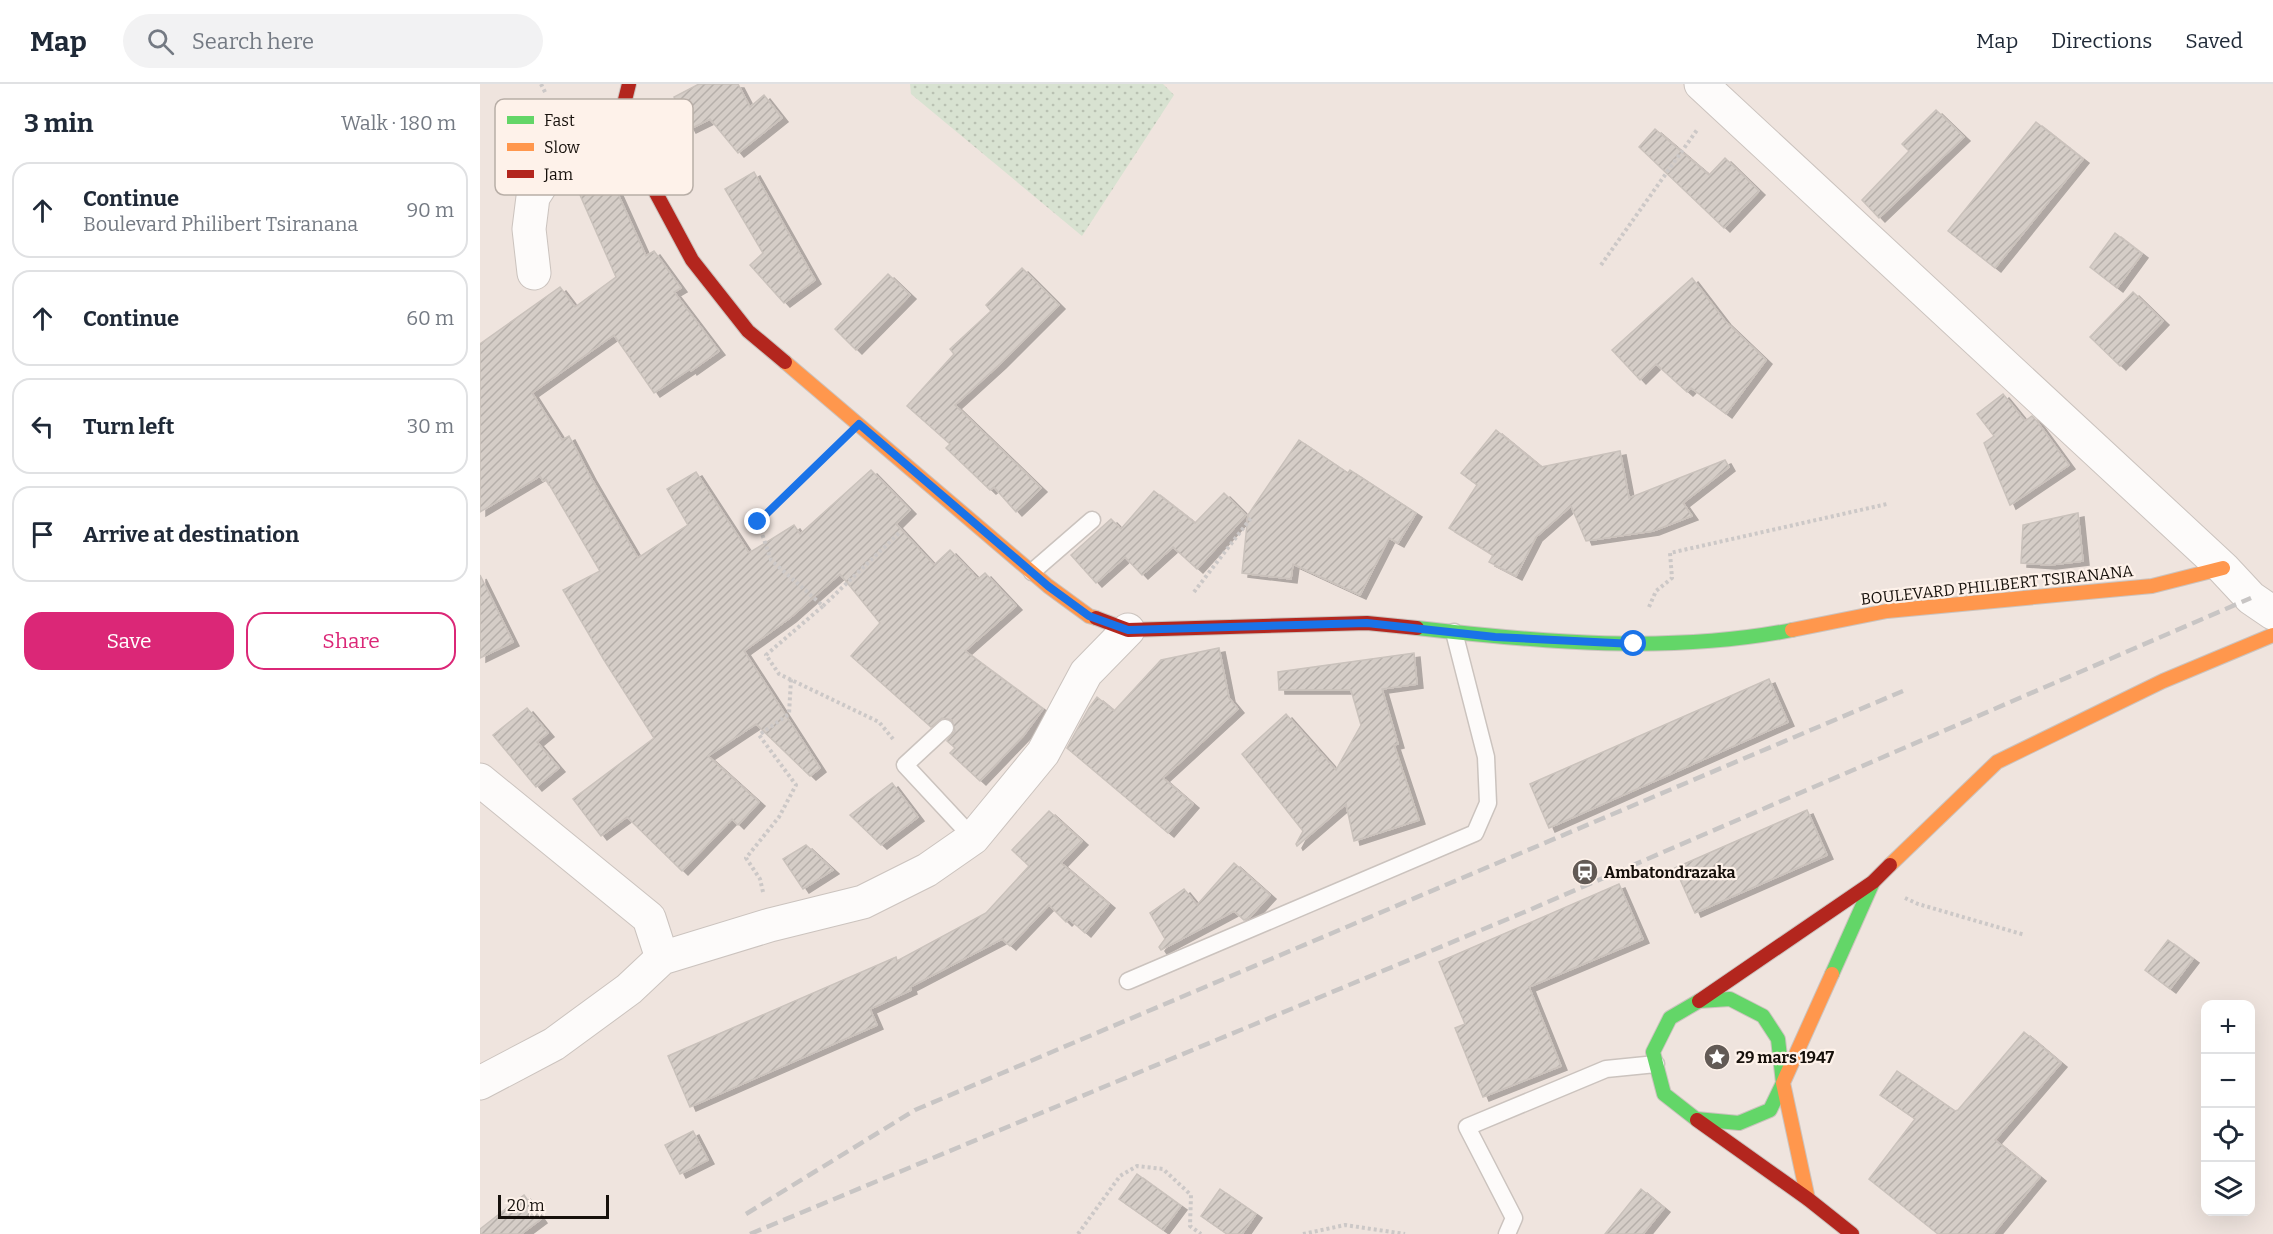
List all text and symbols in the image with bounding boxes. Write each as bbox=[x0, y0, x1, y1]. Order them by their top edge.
search box bbox=[123, 14, 543, 68]
text: Map bbox=[30, 25, 87, 58]
icon: search bbox=[144, 25, 177, 58]
text: Search here bbox=[192, 28, 314, 55]
text: Map bbox=[1976, 28, 2018, 54]
text: Directions bbox=[2051, 28, 2152, 54]
text: Saved bbox=[2185, 28, 2243, 54]
legend bbox=[495, 99, 693, 195]
text: 3 min bbox=[24, 108, 93, 139]
text: Walk · 180 m bbox=[341, 111, 456, 135]
text: Fast bbox=[544, 111, 575, 130]
text: Slow bbox=[544, 138, 580, 157]
text: Jam bbox=[543, 165, 573, 184]
text: Continue bbox=[83, 185, 179, 212]
icon: ahead bbox=[26, 194, 59, 227]
text: 90 m bbox=[406, 198, 454, 222]
text: Boulevard Philibert Tsiranana bbox=[83, 212, 358, 236]
icon: ahead bbox=[26, 302, 59, 335]
text: Continue bbox=[83, 305, 179, 332]
text: 60 m bbox=[406, 306, 454, 330]
icon: left bbox=[26, 410, 59, 443]
text: Turn left bbox=[83, 413, 175, 440]
text: 30 m bbox=[407, 414, 454, 438]
route end bbox=[744, 508, 770, 534]
icon: arrive bbox=[26, 518, 59, 551]
text: Arrive at destination bbox=[83, 521, 299, 548]
street label: BOULEVARD PHILIBERT TSIRANANA bbox=[1860, 561, 2135, 609]
button: Save bbox=[24, 612, 234, 670]
button: Share bbox=[246, 612, 456, 670]
route start bbox=[1620, 630, 1646, 656]
station icon: Ambatondrazaka bbox=[1570, 857, 1600, 887]
place label: Ambatondrazaka bbox=[1604, 863, 1735, 882]
map controls bbox=[2201, 1000, 2255, 1216]
button: + bbox=[2201, 1000, 2255, 1054]
place icon: 29 mars 1947 bbox=[1702, 1042, 1732, 1072]
place label: 29 mars 1947 bbox=[1736, 1048, 1835, 1067]
button: − bbox=[2201, 1054, 2255, 1108]
button: locate bbox=[2201, 1108, 2255, 1162]
button: layers bbox=[2201, 1162, 2255, 1216]
scale bar bbox=[498, 1192, 609, 1220]
text: 20 m bbox=[507, 1196, 544, 1215]

